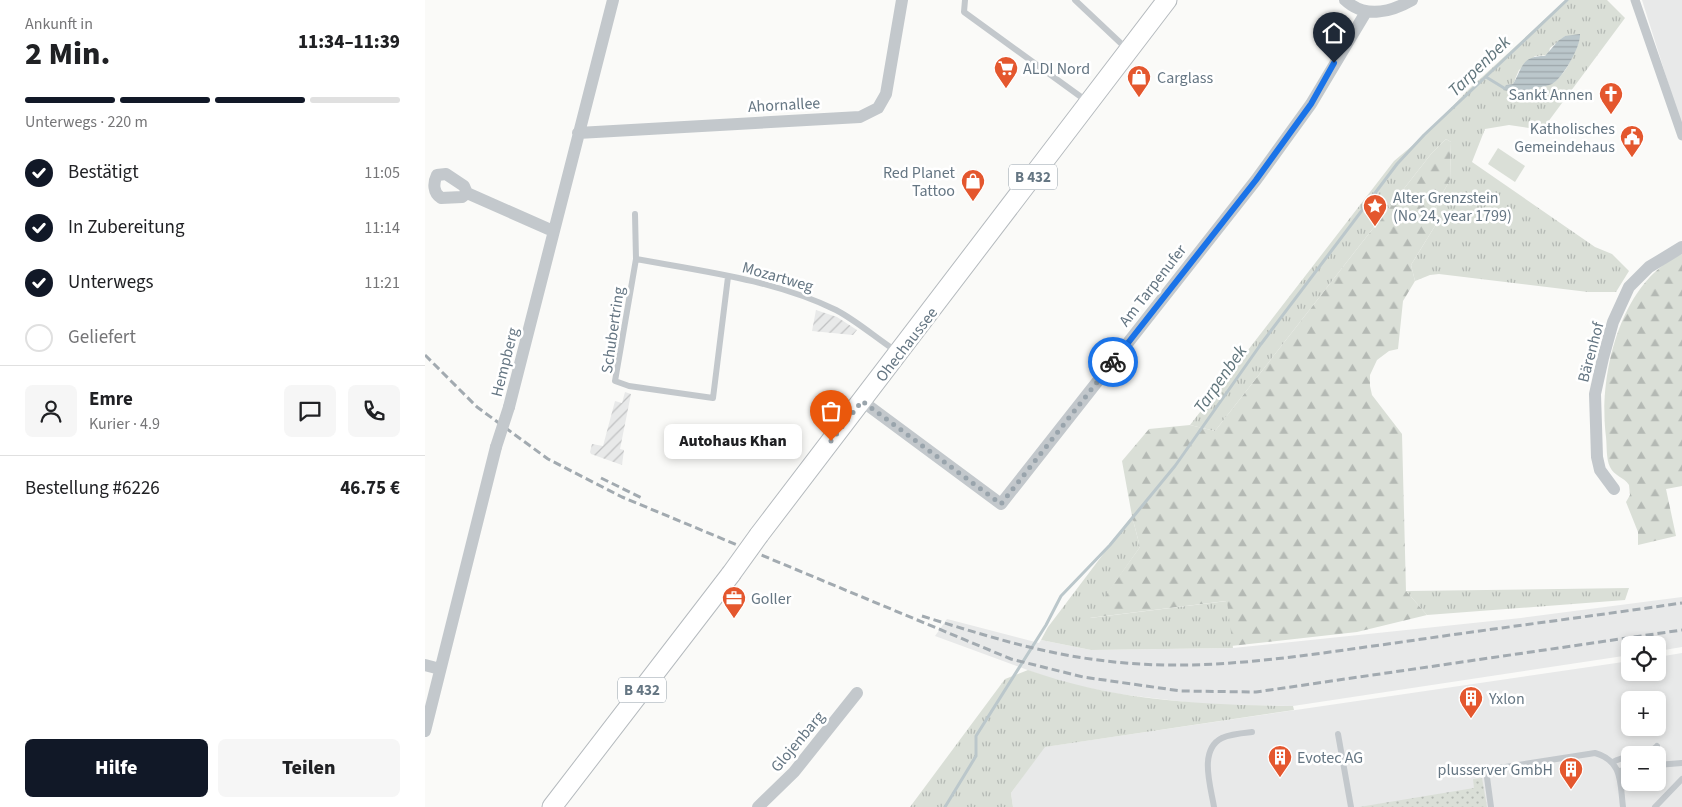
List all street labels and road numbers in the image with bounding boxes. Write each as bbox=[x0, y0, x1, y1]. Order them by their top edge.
street label: Ahornallee bbox=[747, 92, 821, 118]
road number: B 432 bbox=[1009, 164, 1057, 190]
street label: Am Tarpenufer bbox=[1114, 240, 1192, 331]
street label: Mozartweg bbox=[740, 256, 816, 298]
street label: Schubertring bbox=[596, 285, 630, 375]
street label: Ohechaussee bbox=[871, 303, 943, 387]
street label: Bärenhof bbox=[1572, 318, 1610, 385]
street label: Hempberg bbox=[486, 325, 524, 399]
road number: B 432 bbox=[618, 678, 666, 702]
street label: Glojenbarg bbox=[766, 706, 830, 777]

